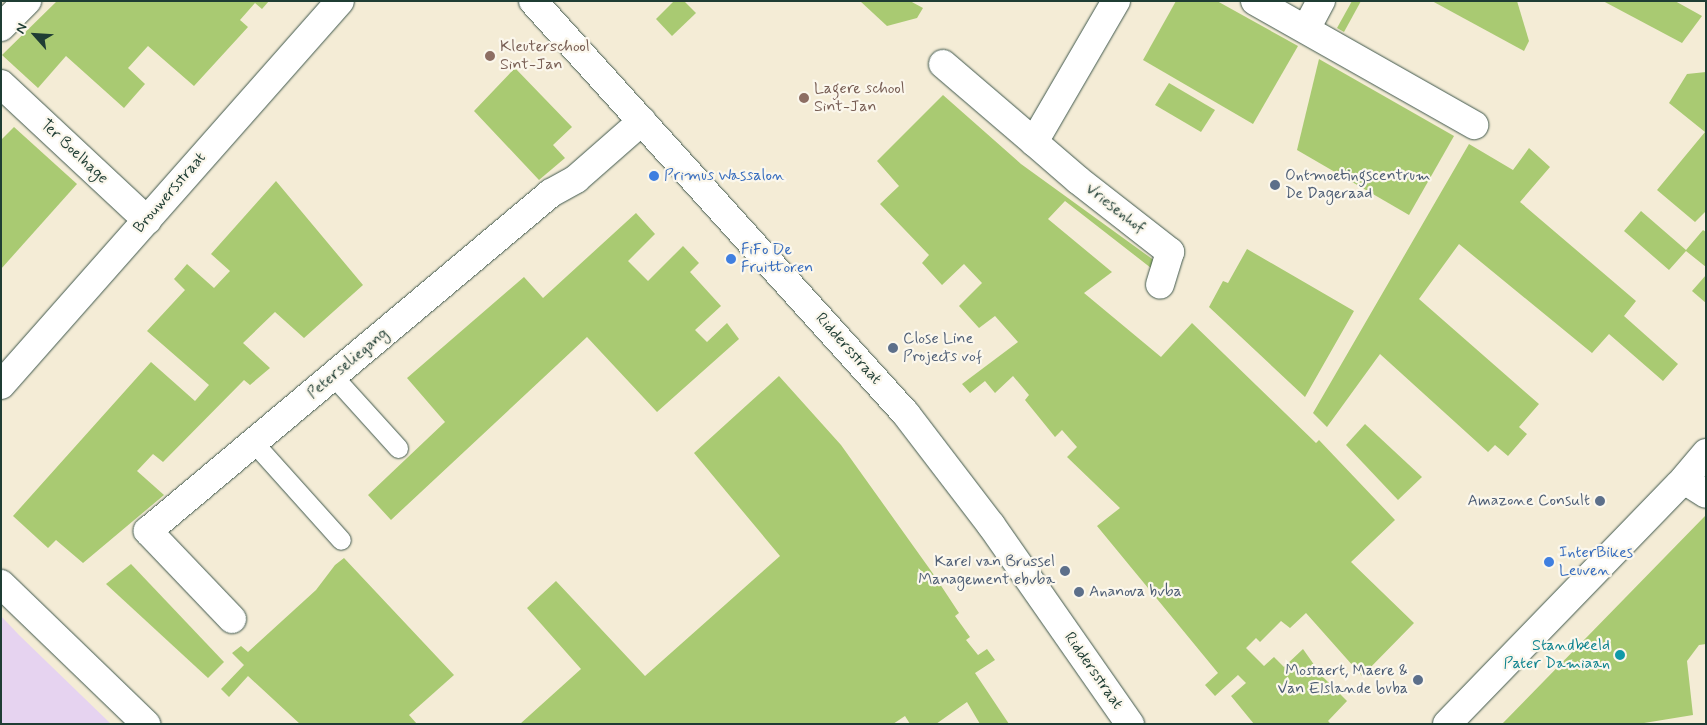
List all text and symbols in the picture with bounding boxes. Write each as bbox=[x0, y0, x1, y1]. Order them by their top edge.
north arrow bbox=[10, 10, 60, 60]
text: N bbox=[11, 20, 32, 37]
place label: Kleuterschool Sint-Jan bbox=[500, 37, 590, 75]
marker: Kleuterschool Sint-Jan bbox=[484, 50, 496, 62]
place label: Lagere school Sint-Jan bbox=[814, 79, 905, 117]
marker: Lagere school Sint-Jan bbox=[798, 92, 810, 104]
street label: Ter Boelhage bbox=[36, 116, 112, 188]
street label: Brouwersstraat bbox=[130, 149, 210, 237]
place label: Primus Wassalon bbox=[664, 166, 782, 186]
place label: Ontmoetingscentrum De Dageraad bbox=[1285, 166, 1430, 204]
marker: Primus Wassalon bbox=[648, 170, 660, 182]
marker: Ontmoetingscentrum De Dageraad bbox=[1269, 179, 1281, 191]
street label: Vriesenhof bbox=[1081, 180, 1149, 238]
place label: FiFo De Fruittoren bbox=[741, 240, 813, 278]
marker: FiFo De Fruittoren bbox=[725, 253, 737, 265]
street label: Riddersstraat bbox=[811, 309, 885, 389]
street label: Peterseliegang bbox=[304, 325, 392, 403]
place label: Close Line Projects vof bbox=[903, 329, 983, 367]
marker: Close Line Projects vof bbox=[887, 342, 899, 354]
place label: Amazone Consult bbox=[1470, 491, 1590, 511]
marker: Amazone Consult bbox=[1594, 495, 1606, 507]
place label: InterBikes Leuven bbox=[1559, 543, 1633, 581]
place label: Karel van Brussel Management ebvba bbox=[919, 552, 1055, 590]
marker: InterBikes Leuven bbox=[1543, 556, 1555, 568]
marker: Karel van Brussel Management ebvba bbox=[1059, 565, 1071, 577]
place label: Ananova bvba bbox=[1089, 582, 1182, 602]
marker: Ananova bvba bbox=[1073, 586, 1085, 598]
street label: Riddersstraat bbox=[1059, 629, 1127, 713]
place label: Standbeeld Pater Damiaan bbox=[1504, 636, 1610, 674]
marker: Standbeeld Pater Damiaan bbox=[1614, 649, 1626, 661]
place label: Mostaert, Maere & Van Elslande bvba bbox=[1284, 661, 1408, 699]
marker: Mostaert, Maere & Van Elslande bvba bbox=[1412, 674, 1424, 686]

